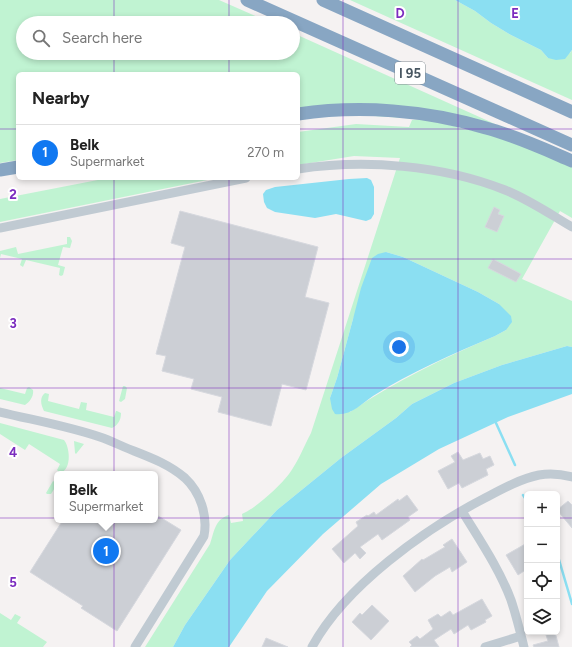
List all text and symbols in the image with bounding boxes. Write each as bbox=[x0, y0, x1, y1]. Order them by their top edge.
text: D bbox=[395, 6, 405, 21]
text: E bbox=[511, 6, 519, 21]
search box bbox=[16, 16, 300, 60]
icon: search bbox=[30, 27, 52, 49]
text: Search here bbox=[62, 29, 142, 47]
road number: I 95 bbox=[395, 62, 425, 84]
text: Nearby bbox=[32, 88, 90, 108]
text: Belk bbox=[70, 136, 99, 154]
text: 1 bbox=[42, 145, 48, 160]
text: 270 m bbox=[247, 145, 284, 160]
text: Supermarket bbox=[70, 154, 145, 169]
text: 2 bbox=[9, 187, 17, 202]
text: 3 bbox=[9, 316, 17, 331]
your location bbox=[389, 337, 409, 357]
text: 4 bbox=[9, 445, 17, 460]
popup bbox=[54, 471, 158, 523]
text: Belk bbox=[69, 481, 98, 499]
map controls bbox=[524, 491, 560, 635]
button: + bbox=[524, 491, 560, 527]
text: Supermarket bbox=[69, 499, 143, 514]
button: − bbox=[524, 527, 560, 563]
pin: 1 bbox=[93, 536, 119, 566]
button: locate bbox=[524, 563, 560, 599]
text: 5 bbox=[9, 575, 17, 590]
button: layers bbox=[524, 599, 560, 635]

